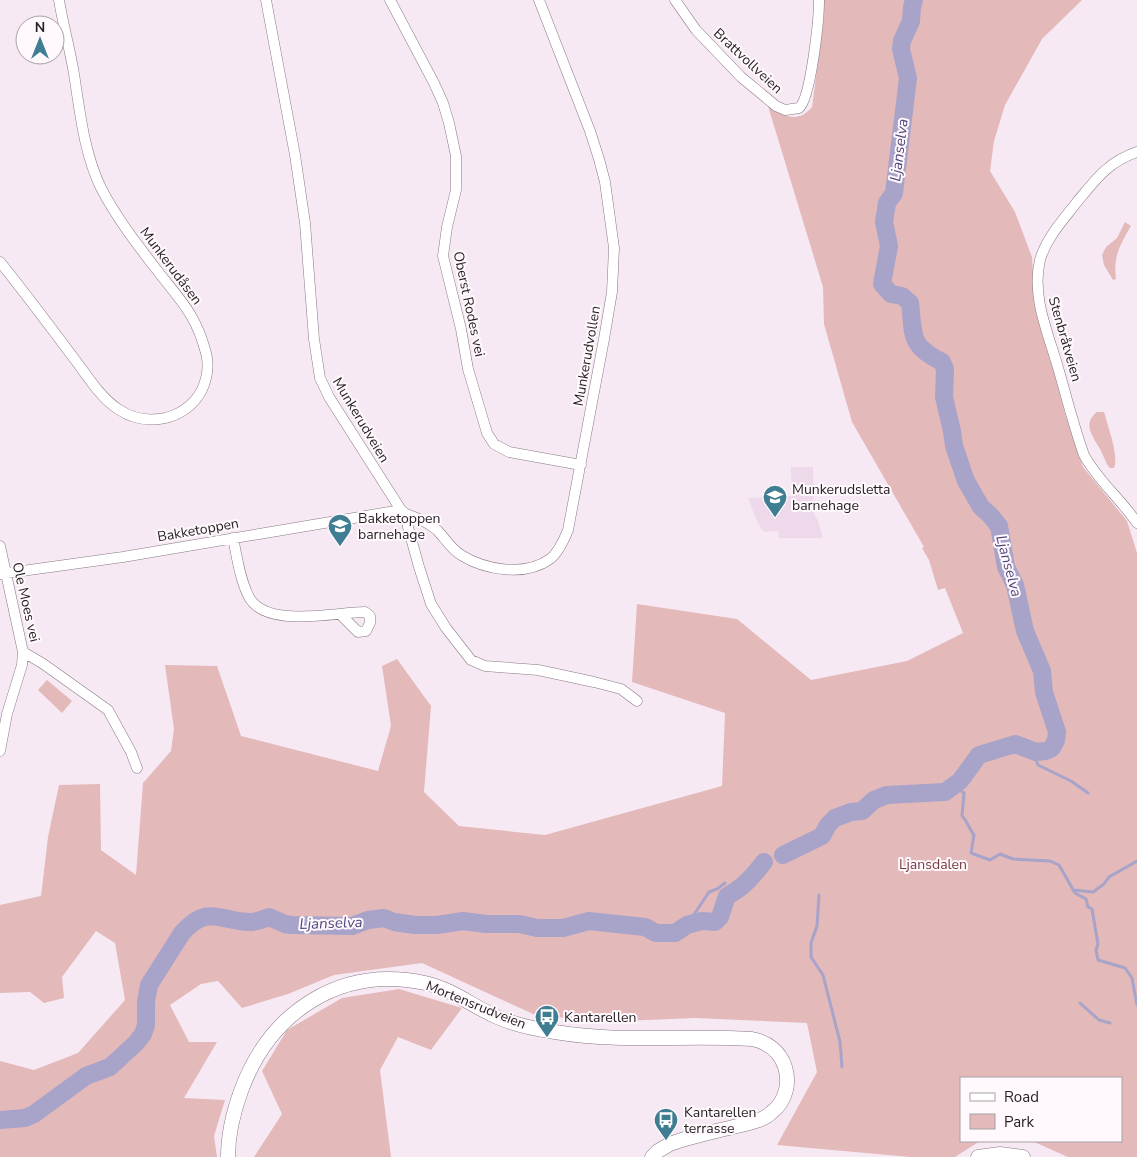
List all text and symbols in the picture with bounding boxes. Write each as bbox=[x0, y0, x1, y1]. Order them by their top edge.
north arrow bbox=[15, 15, 65, 65]
text: N bbox=[35, 18, 45, 37]
street label: Brattvollveien bbox=[709, 24, 787, 98]
water label: Ljanselva bbox=[885, 117, 913, 183]
street label: Munkerudåsen bbox=[136, 223, 206, 309]
street label: Oberst Rodes vei bbox=[449, 250, 489, 358]
street label: Stenbråtveien bbox=[1044, 294, 1086, 384]
street label: Munkerudvollen bbox=[569, 304, 605, 408]
street label: Munkerudveien bbox=[328, 374, 394, 466]
place label: Munkerudsletta barnehage bbox=[792, 480, 890, 515]
school or university icon: Munkerudsletta barnehage bbox=[762, 484, 788, 518]
place label: Bakketoppen barnehage bbox=[358, 509, 441, 544]
street label: Bakketoppen bbox=[156, 513, 240, 547]
school or university icon: Bakketoppen barnehage bbox=[327, 513, 353, 547]
water label: Ljanselva bbox=[991, 533, 1027, 599]
street label: Ole Moes vei bbox=[8, 560, 44, 644]
park label: Ljansdalen bbox=[899, 855, 967, 874]
water label: Ljanselva bbox=[299, 912, 363, 934]
street label: Mortensrudveien bbox=[423, 976, 529, 1034]
bus stop icon: Kantarellen bbox=[534, 1004, 560, 1038]
place label: Kantarellen bbox=[564, 1008, 636, 1027]
legend bbox=[960, 1077, 1122, 1142]
text: Road bbox=[1004, 1087, 1039, 1107]
place label: Kantarellen terrasse bbox=[684, 1103, 756, 1138]
bus stop icon: Kantarellen terrasse bbox=[653, 1107, 679, 1141]
text: Park bbox=[1004, 1112, 1034, 1132]

